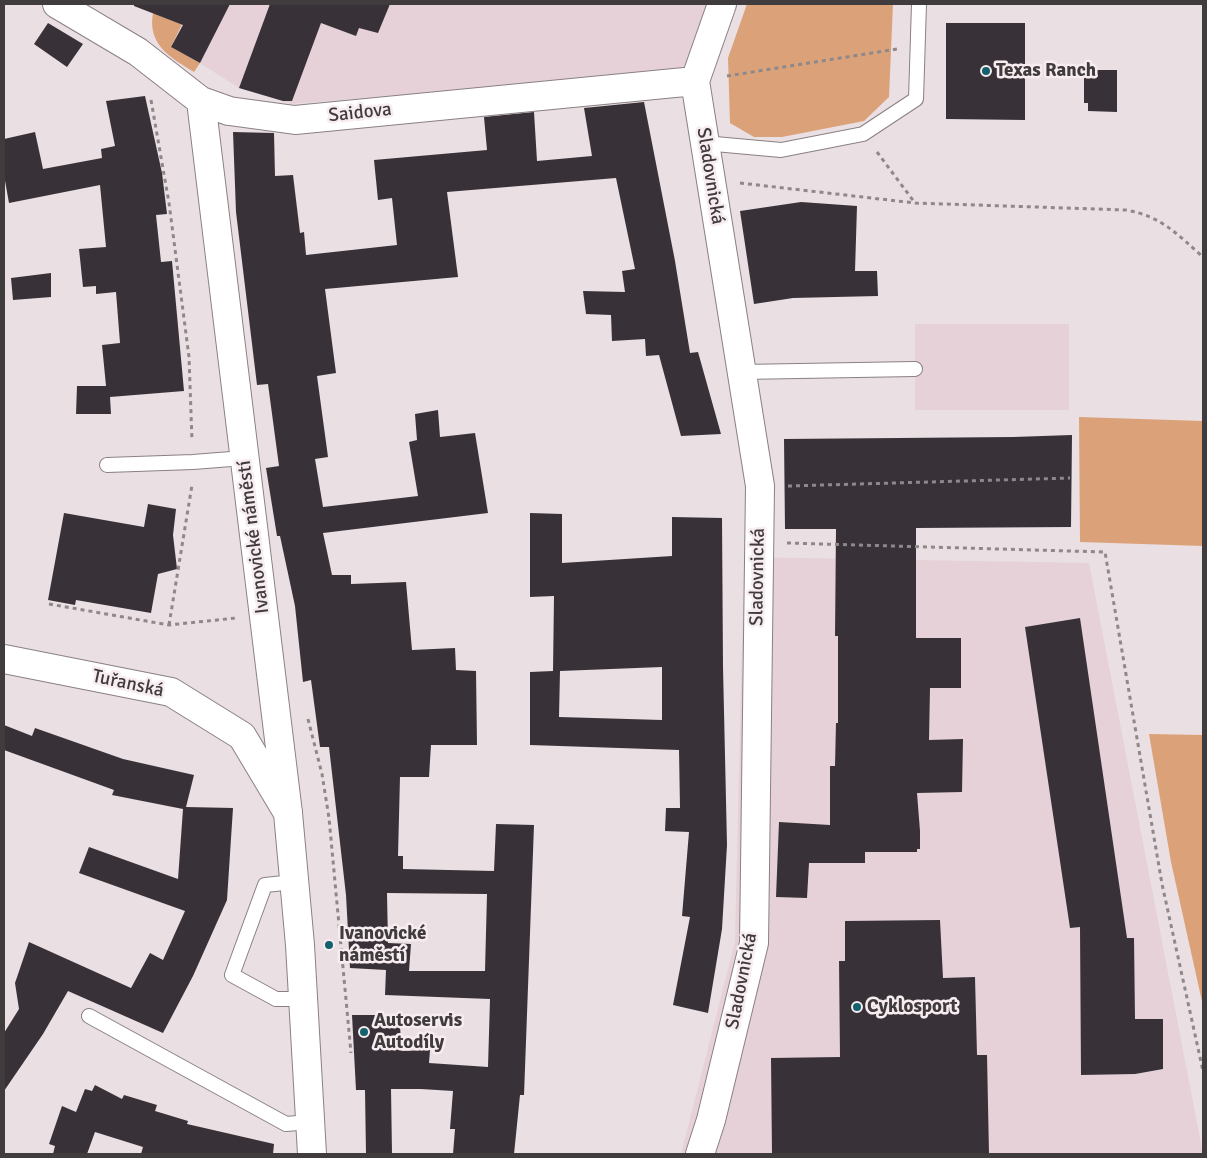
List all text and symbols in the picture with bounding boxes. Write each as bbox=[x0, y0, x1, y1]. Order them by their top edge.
place label: Texas Ranch bbox=[996, 60, 1096, 82]
marker: Texas Ranch bbox=[980, 65, 992, 77]
street label: Saidova bbox=[327, 98, 393, 128]
street label: Sladovnická bbox=[691, 126, 729, 226]
street label: Ivanovické náměstí bbox=[233, 459, 275, 615]
street label: Sladovnická bbox=[746, 528, 770, 626]
street label: Tuřanská bbox=[90, 665, 166, 703]
place label: Ivanovické náměstí bbox=[339, 923, 426, 967]
street label: Sladovnická bbox=[721, 931, 763, 1031]
marker: Ivanovické náměstí bbox=[323, 939, 335, 951]
place label: Cyklosport bbox=[867, 996, 957, 1018]
marker: Cyklosport bbox=[851, 1001, 863, 1013]
place label: Autoservis Autodíly bbox=[374, 1010, 462, 1054]
marker: Autoservis Autodíly bbox=[358, 1026, 370, 1038]

